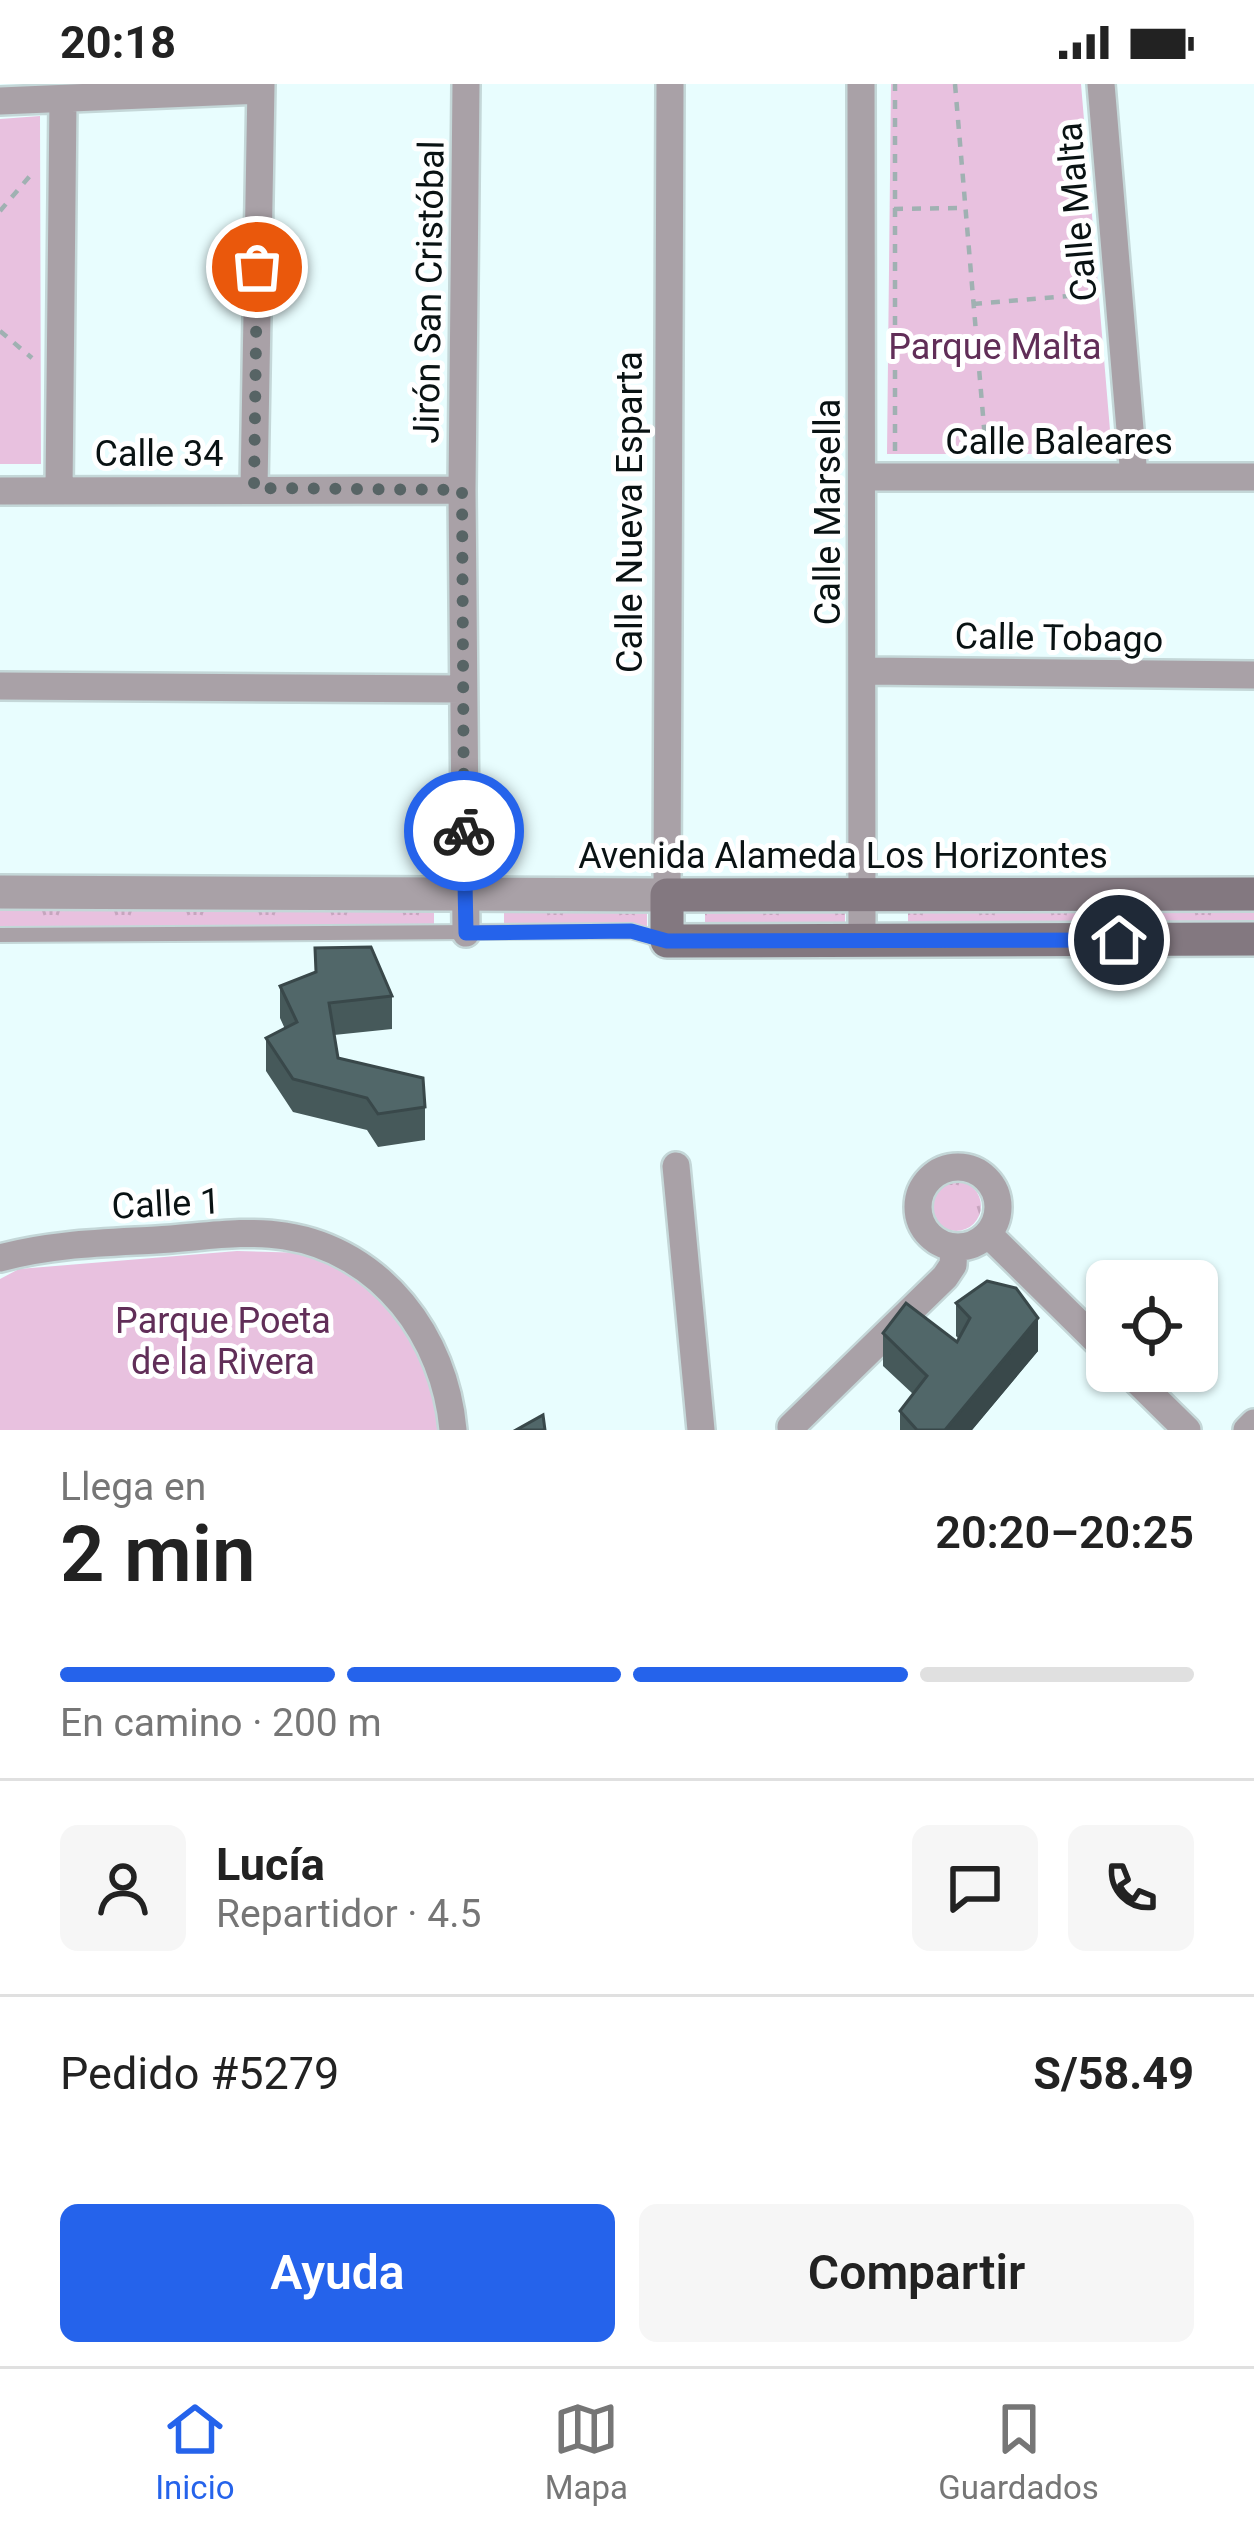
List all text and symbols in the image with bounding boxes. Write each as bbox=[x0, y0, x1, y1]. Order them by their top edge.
text: 20:18 bbox=[60, 16, 176, 69]
street label: Calle Malta bbox=[1048, 121, 1106, 303]
street label: Jirón San Cristóbal bbox=[405, 140, 453, 444]
pin bbox=[206, 216, 308, 318]
icon: bag bbox=[224, 234, 290, 300]
park label: Parque Malta bbox=[888, 326, 1102, 368]
street label: Calle Nueva Esparta bbox=[609, 351, 651, 673]
street label: Calle Marsella bbox=[807, 399, 849, 625]
street label: Calle Baleares bbox=[945, 421, 1173, 463]
street label: Calle 34 bbox=[94, 433, 224, 475]
street label: Calle Tobago bbox=[954, 615, 1164, 661]
courier bbox=[404, 771, 524, 891]
icon: bike bbox=[431, 798, 497, 864]
street label: Avenida Alameda Los Horizontes bbox=[578, 835, 1108, 877]
pin bbox=[1068, 889, 1170, 991]
icon: home bbox=[1086, 907, 1152, 973]
street label: Calle 1 bbox=[111, 1180, 221, 1228]
map controls bbox=[1086, 1260, 1218, 1392]
button: locate bbox=[1086, 1260, 1218, 1392]
park label: Parque Poeta de la Rivera bbox=[115, 1300, 331, 1383]
text: Llega en bbox=[60, 1464, 206, 1510]
text: 20:20–20:25 bbox=[935, 1506, 1194, 1559]
text: 2 min bbox=[60, 1509, 256, 1600]
text: En camino · 200 m bbox=[60, 1700, 382, 1746]
button: person bbox=[60, 1825, 186, 1951]
button: chat bbox=[912, 1825, 1038, 1951]
button: phone bbox=[1068, 1825, 1194, 1951]
text: Lucía bbox=[216, 1838, 325, 1891]
text: Repartidor · 4.5 bbox=[216, 1891, 481, 1937]
text: Pedido #5279 bbox=[60, 2047, 339, 2100]
text: S/58.49 bbox=[1033, 2047, 1194, 2100]
button: Ayuda bbox=[60, 2204, 615, 2342]
button: Compartir bbox=[639, 2204, 1194, 2342]
tab: Inicio bbox=[155, 2396, 234, 2507]
tab: Mapa bbox=[545, 2396, 628, 2507]
tab: Guardados bbox=[938, 2396, 1099, 2507]

